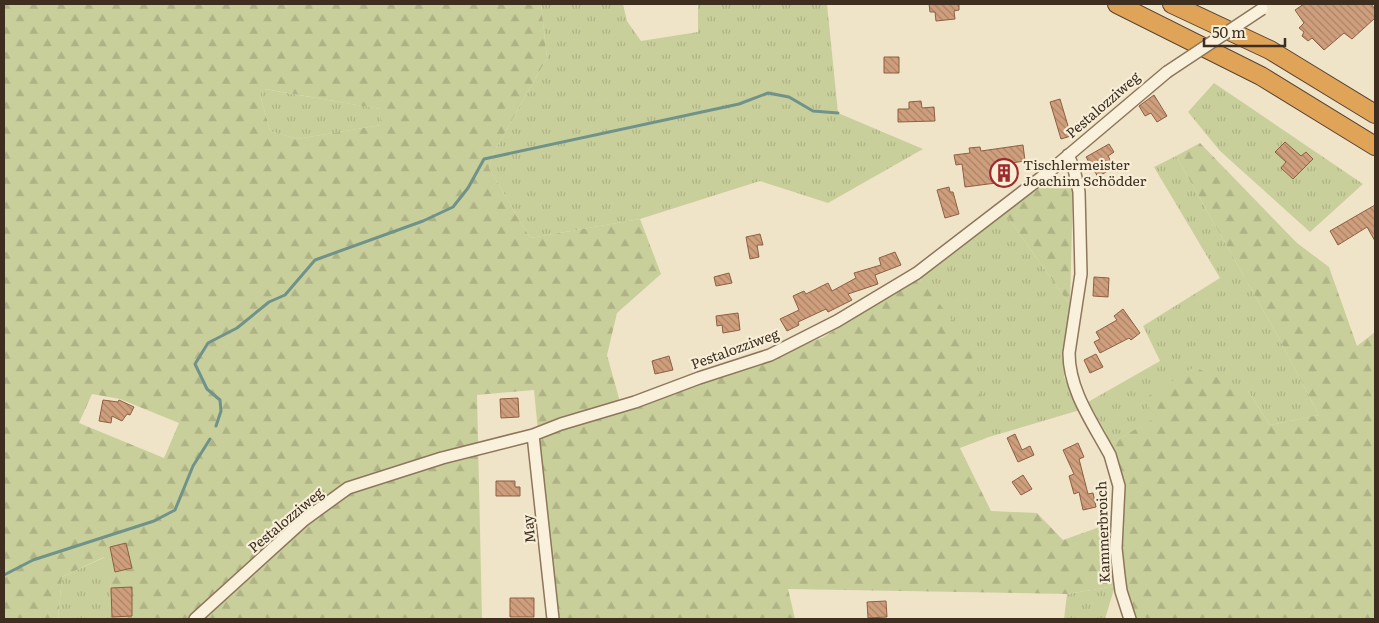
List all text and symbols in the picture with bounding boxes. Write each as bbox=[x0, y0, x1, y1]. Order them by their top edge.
scale bar bbox=[1204, 15, 1285, 47]
text: 50 m bbox=[1212, 20, 1246, 43]
street label: Pestalozziweg bbox=[1061, 66, 1144, 142]
place label: Tischlermeister Joachim Schödder bbox=[1023, 154, 1147, 190]
building icon: Tischlermeister Joachim Schödder bbox=[989, 158, 1019, 188]
street label: Pestalozziweg bbox=[688, 323, 782, 373]
street label: Kammerbroich bbox=[1090, 481, 1114, 583]
street label: Pestalozziweg bbox=[244, 482, 327, 557]
street label: May bbox=[516, 513, 539, 544]

